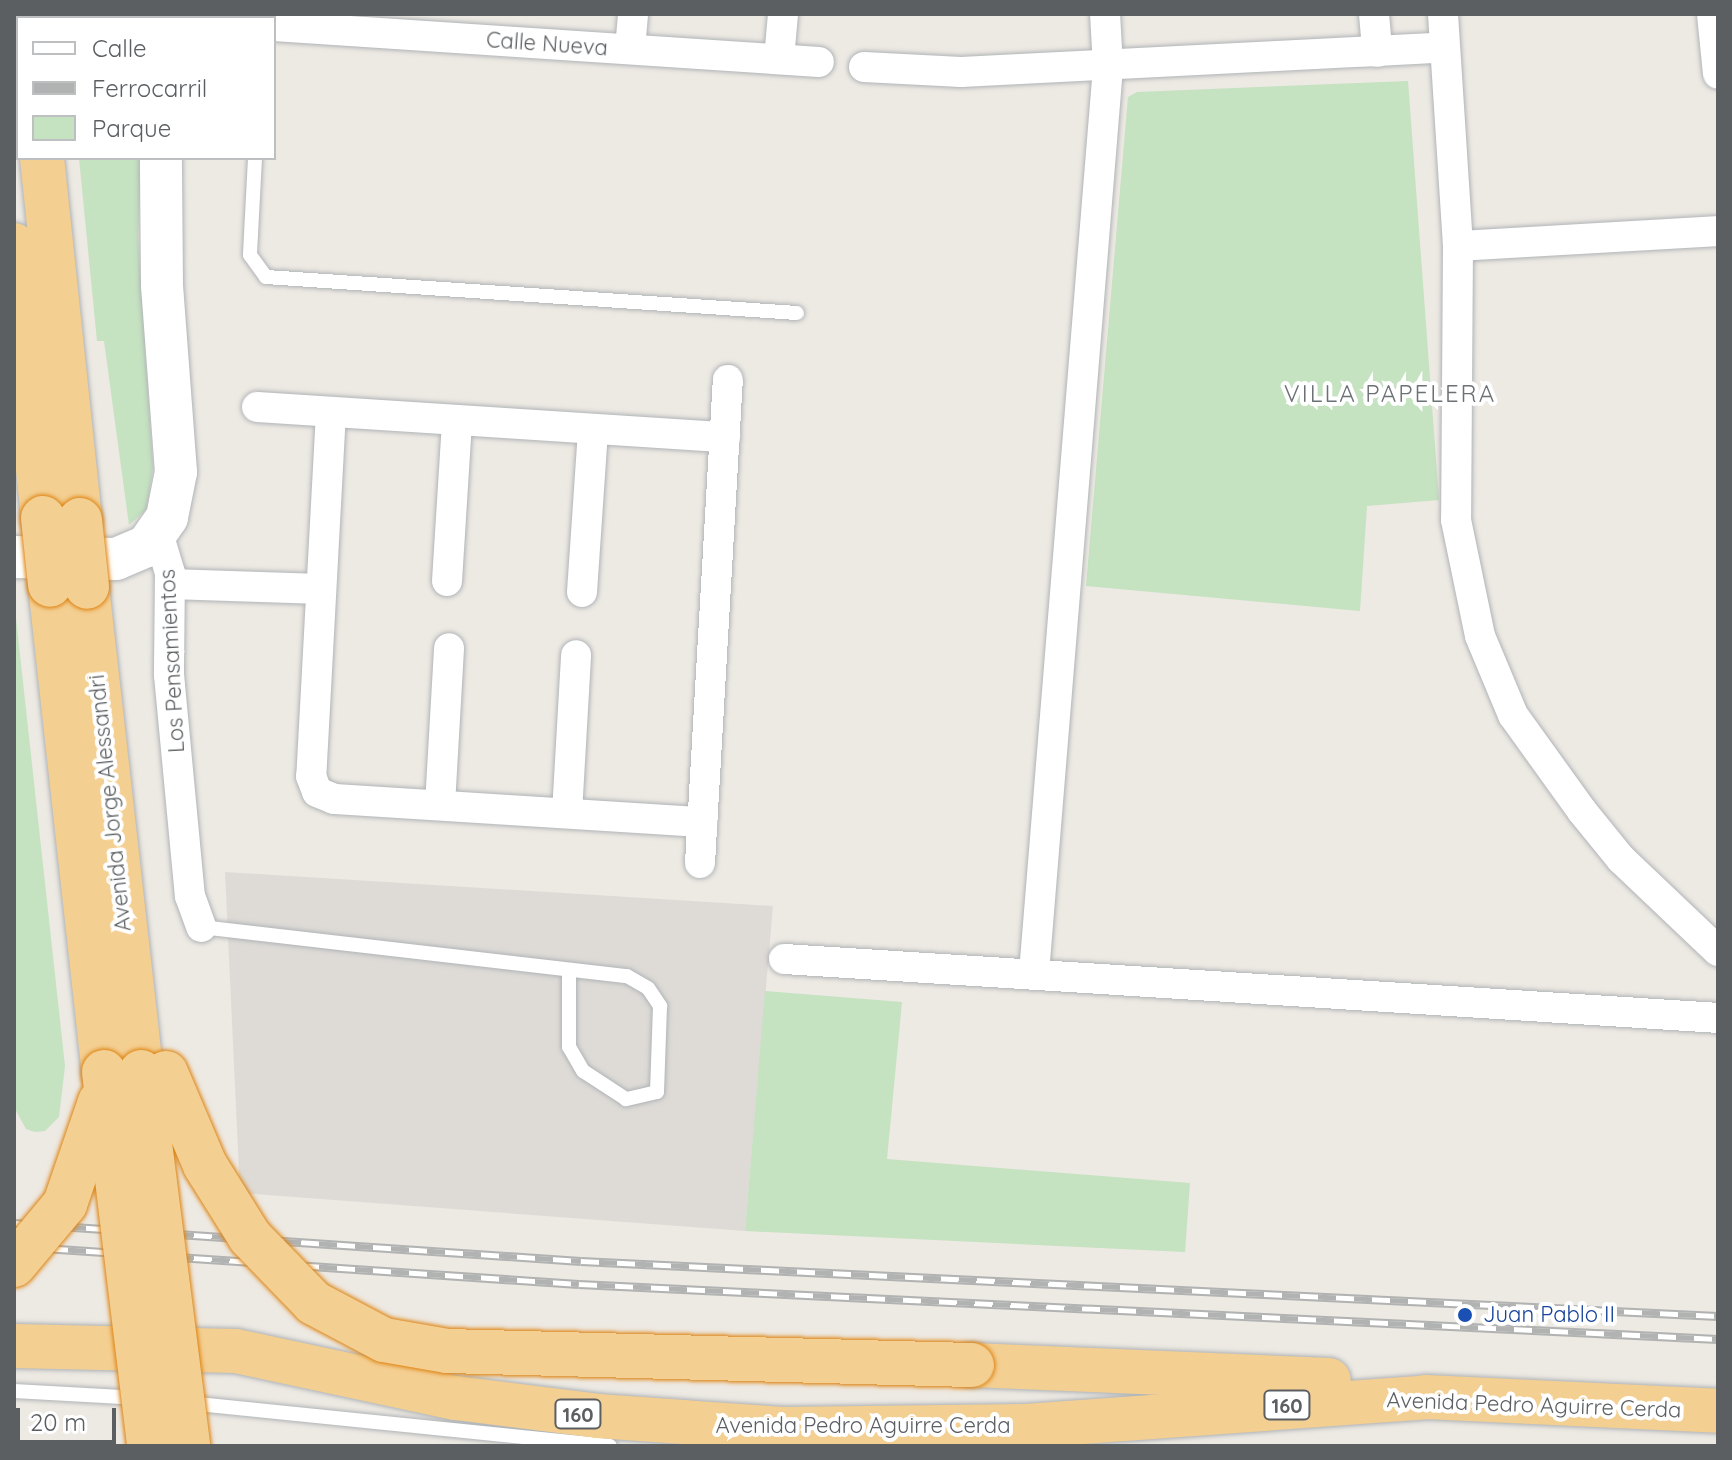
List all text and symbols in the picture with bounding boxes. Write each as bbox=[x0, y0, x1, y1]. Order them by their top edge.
legend bbox=[16, 16, 276, 160]
street label: Calle Nueva bbox=[485, 27, 609, 61]
text: Calle bbox=[92, 33, 147, 63]
text: Ferrocarril bbox=[92, 73, 207, 103]
text: Parque bbox=[92, 113, 171, 143]
district label: VILLA PAPELERA bbox=[1284, 380, 1496, 408]
street label: Los Pensamientos bbox=[154, 568, 190, 754]
street label: Avenida Jorge Alessandri bbox=[83, 673, 137, 933]
place label: Juan Pablo II bbox=[1483, 1302, 1615, 1328]
marker: Juan Pablo II bbox=[1454, 1304, 1476, 1326]
street label: Avenida Pedro Aguirre Cerda bbox=[1386, 1387, 1682, 1423]
road number: 160 bbox=[1263, 1389, 1311, 1421]
scale bar bbox=[20, 1392, 120, 1442]
road number: 160 bbox=[554, 1398, 602, 1430]
text: 20 m bbox=[30, 1407, 86, 1437]
street label: Avenida Pedro Aguirre Cerda bbox=[716, 1413, 1010, 1439]

